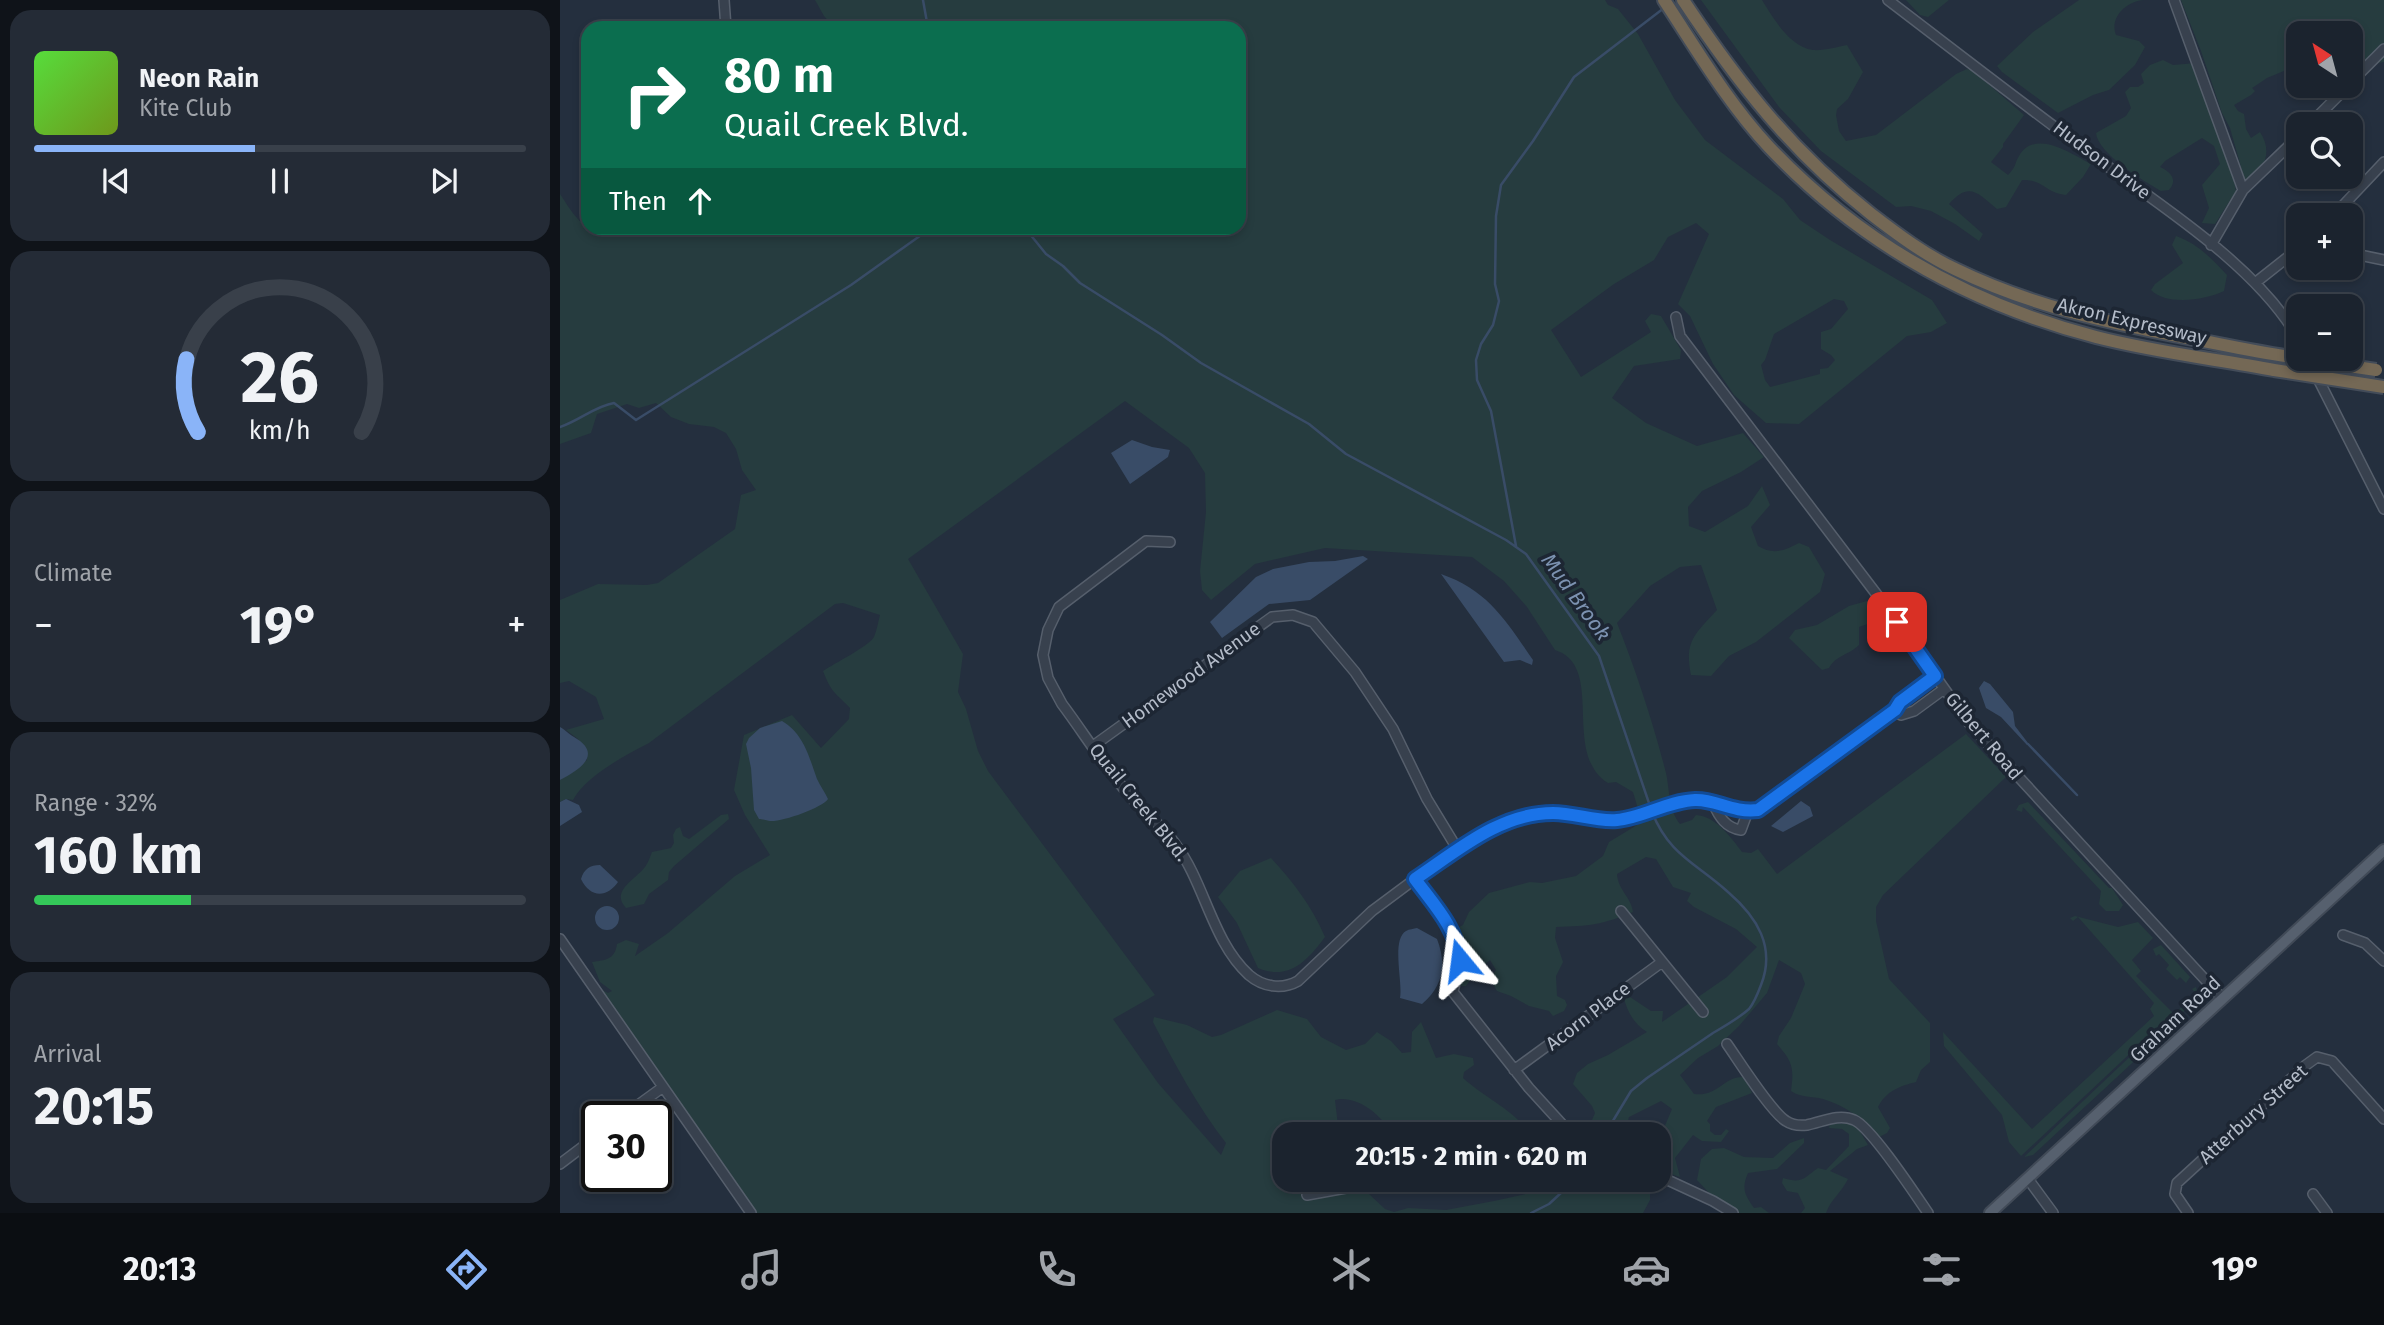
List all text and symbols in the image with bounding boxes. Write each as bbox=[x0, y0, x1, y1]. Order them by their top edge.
north arrow bbox=[2286, 21, 2362, 98]
map controls bbox=[2286, 21, 2363, 371]
text: 80 m bbox=[724, 46, 834, 105]
icon: right bbox=[609, 49, 700, 140]
text: Neon Rain bbox=[139, 63, 259, 94]
text: Kite Club bbox=[139, 94, 232, 122]
text: Quail Creek Blvd. bbox=[724, 106, 969, 144]
button: search bbox=[2286, 112, 2363, 189]
street label: Hudson Drive bbox=[2049, 116, 2155, 204]
icon: previous bbox=[97, 162, 135, 200]
icon: pause bbox=[261, 162, 299, 200]
icon: next bbox=[425, 162, 463, 200]
icon: ahead bbox=[681, 182, 719, 220]
text: Then bbox=[609, 186, 667, 217]
button: + bbox=[2286, 203, 2363, 280]
street label: Akron Expressway bbox=[2055, 293, 2210, 350]
button: − bbox=[2286, 294, 2363, 371]
text: 26 bbox=[241, 334, 319, 421]
text: km/h bbox=[249, 416, 311, 446]
water label: Mud Brook bbox=[1536, 548, 1616, 646]
text: Climate bbox=[34, 559, 113, 587]
pin bbox=[1867, 592, 1927, 652]
text: 19° bbox=[240, 594, 320, 657]
text: − bbox=[34, 602, 53, 648]
text: + bbox=[507, 602, 526, 648]
icon: arrive bbox=[1878, 603, 1916, 641]
street label: Homewood Avenue bbox=[1117, 617, 1265, 733]
street label: Gilbert Road bbox=[1941, 687, 2027, 785]
street label: Quail Creek Blvd. bbox=[1084, 738, 1194, 866]
text: Range · 32% bbox=[34, 789, 157, 817]
text: 160 km bbox=[34, 824, 203, 887]
position arrow bbox=[1423, 923, 1497, 997]
street label: Graham Road bbox=[2125, 971, 2225, 1067]
street label: Acorn Place bbox=[1541, 977, 1635, 1055]
text: Arrival bbox=[34, 1040, 101, 1068]
street label: Atterbury Street bbox=[2194, 1059, 2312, 1169]
text: 20:15 bbox=[34, 1075, 154, 1138]
speed limit sign: 30 bbox=[581, 1101, 672, 1192]
text: 20:15 · 2 min · 620 m bbox=[1355, 1141, 1588, 1172]
icon: directions bbox=[442, 1245, 491, 1294]
icon: music bbox=[737, 1245, 786, 1294]
icon: phone bbox=[1032, 1245, 1081, 1294]
icon: climate bbox=[1327, 1245, 1376, 1294]
icon: car bbox=[1622, 1245, 1671, 1294]
icon: filters bbox=[1917, 1245, 1966, 1294]
text: 20:13 bbox=[123, 1250, 196, 1288]
text: 19° bbox=[2212, 1250, 2261, 1288]

